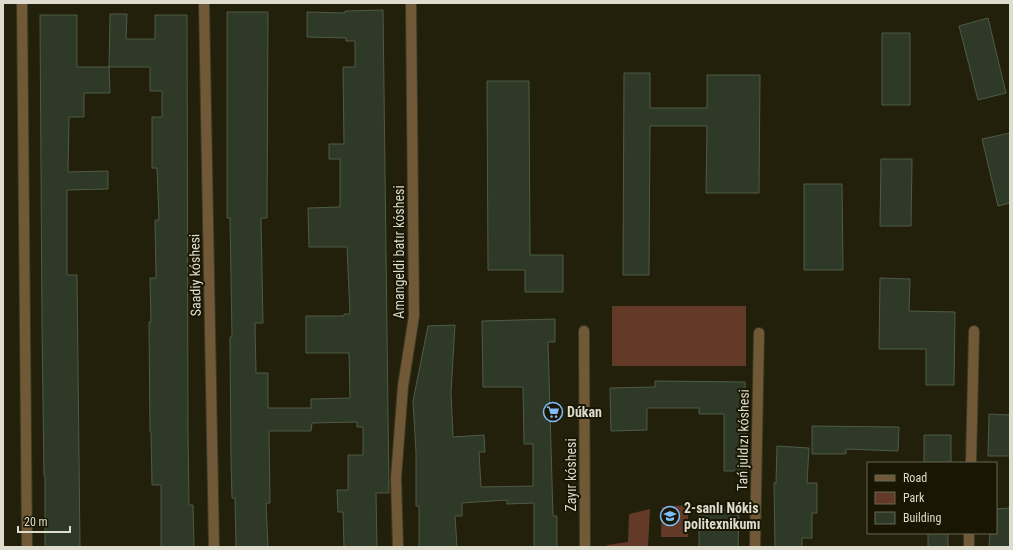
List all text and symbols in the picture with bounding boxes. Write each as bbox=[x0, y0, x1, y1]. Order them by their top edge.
street label: Amangeldi batır kóshesi bbox=[391, 185, 407, 319]
street label: Saadiy kóshesi bbox=[186, 234, 204, 316]
street label: Tań juldızı kóshesi bbox=[734, 389, 752, 491]
supermarket icon: Dúkan bbox=[542, 401, 564, 423]
place label: Dúkan bbox=[567, 404, 602, 420]
street label: Zayır kóshesi bbox=[563, 438, 579, 512]
legend bbox=[867, 462, 997, 534]
text: Road bbox=[903, 471, 927, 485]
text: Park bbox=[903, 491, 925, 505]
place label: 2-sanlı Nókis politexnikumı bbox=[684, 500, 760, 532]
school or university icon: 2-sanlı Nókis politexnikumı bbox=[659, 505, 681, 527]
scale bar bbox=[18, 508, 70, 534]
text: Building bbox=[903, 511, 941, 525]
text: 20 m bbox=[24, 515, 48, 529]

